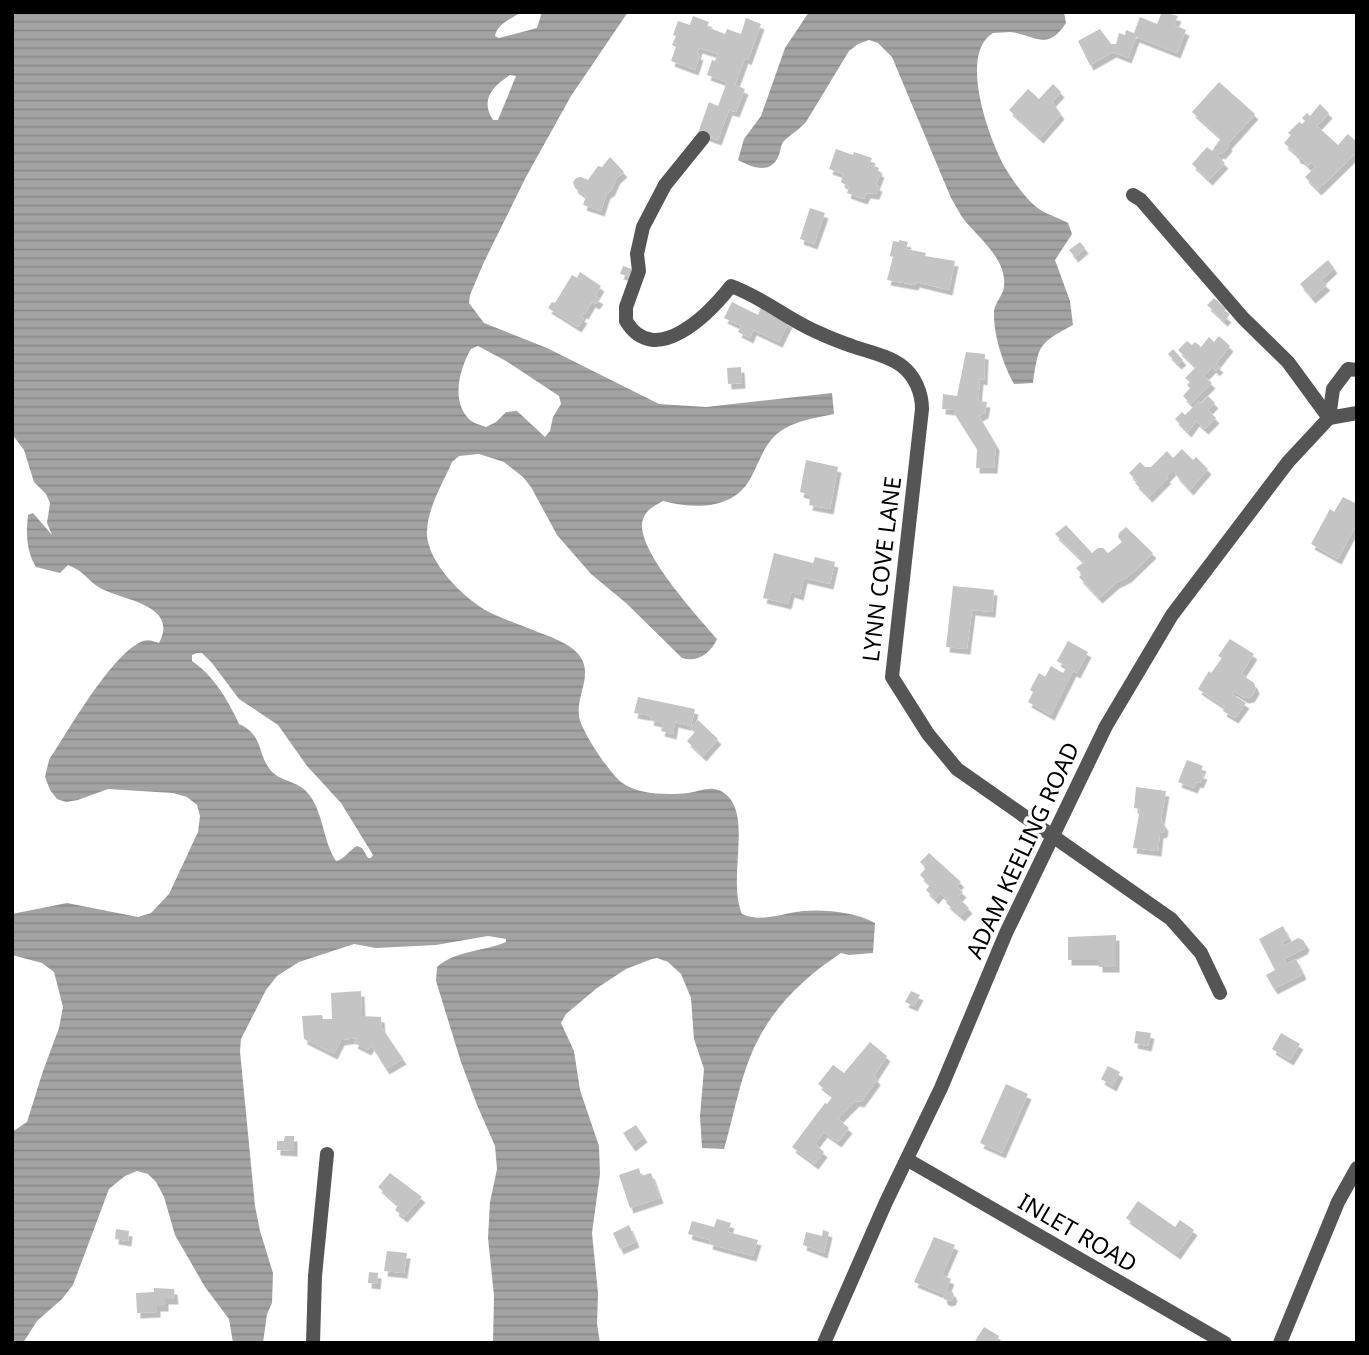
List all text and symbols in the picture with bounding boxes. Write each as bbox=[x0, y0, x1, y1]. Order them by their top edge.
street label: LYNN COVE LANE bbox=[854, 474, 908, 664]
street label: ADAM KEELING ROAD bbox=[958, 736, 1086, 964]
street label: INLET ROAD bbox=[1013, 1185, 1143, 1279]

